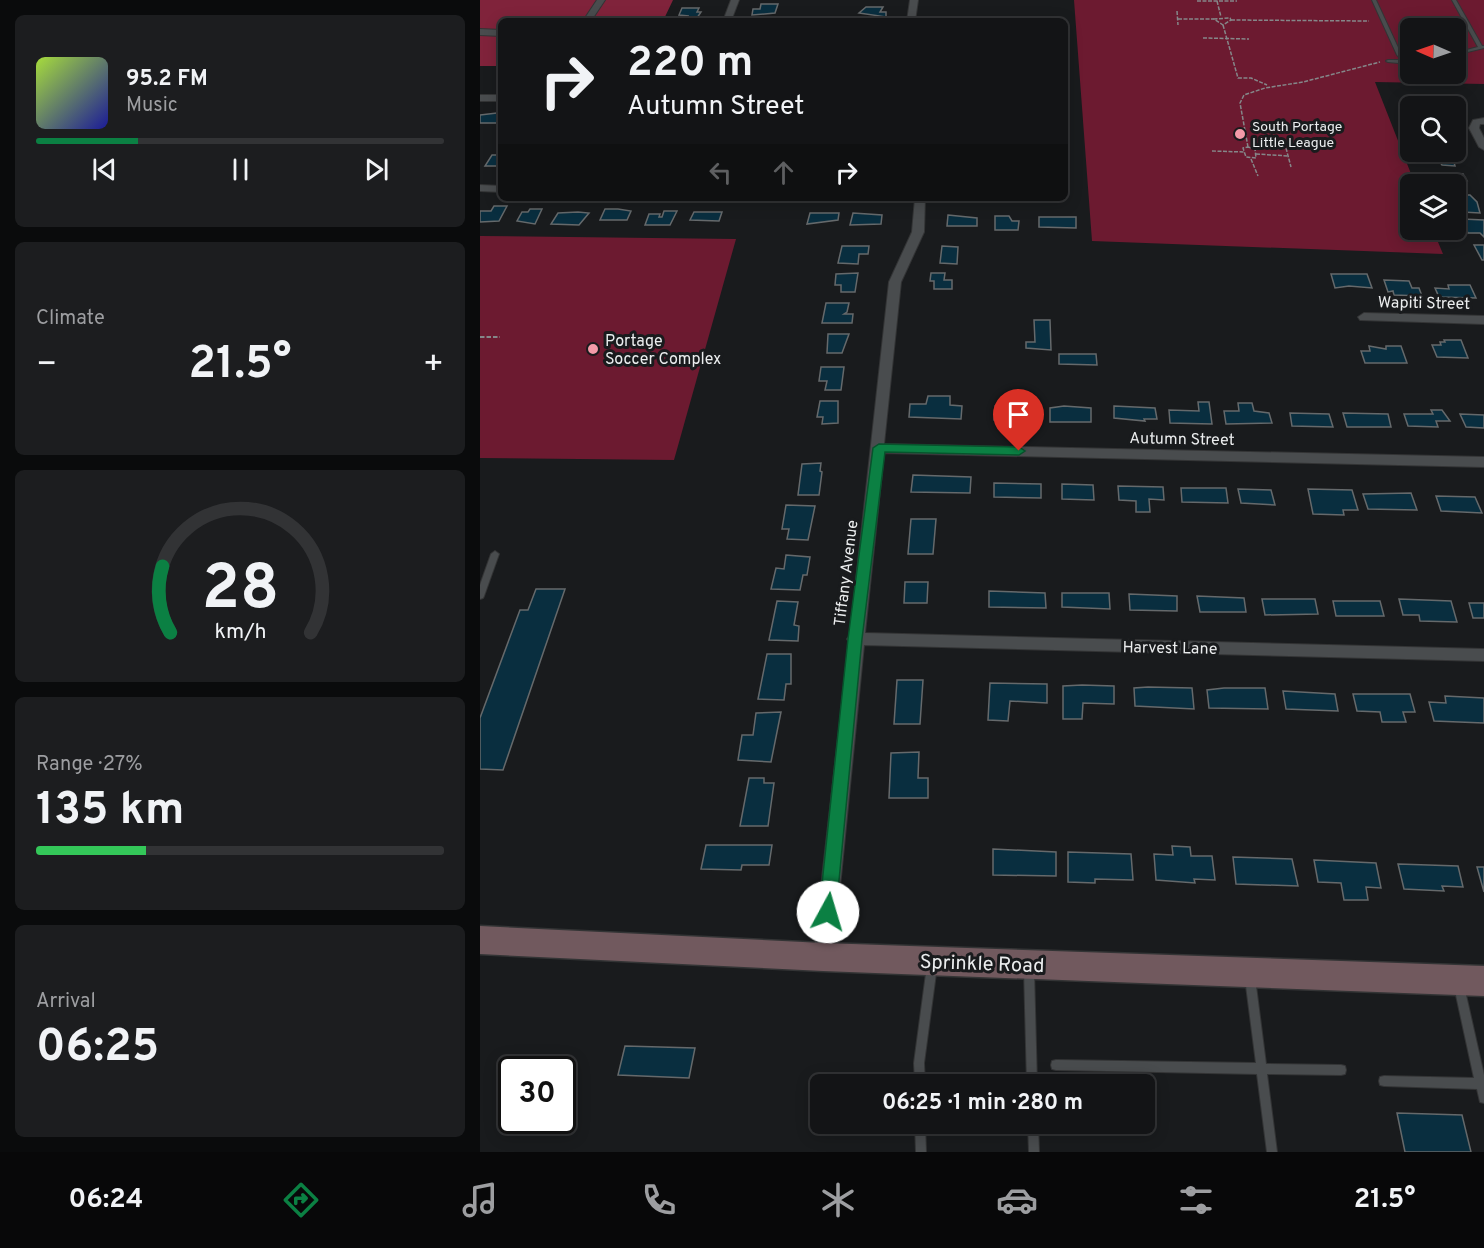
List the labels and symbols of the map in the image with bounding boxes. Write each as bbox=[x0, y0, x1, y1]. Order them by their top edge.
north arrow bbox=[1400, 18, 1466, 84]
place label: South Portage Little League bbox=[1252, 119, 1342, 152]
marker: South Portage Little League bbox=[1233, 127, 1247, 141]
street label: Wapiti Street bbox=[1378, 293, 1470, 315]
place label: Portage Soccer Complex bbox=[605, 332, 721, 370]
marker: Portage Soccer Complex bbox=[586, 342, 600, 356]
pin bbox=[993, 389, 1044, 451]
street label: Autumn Street bbox=[1129, 429, 1235, 451]
street label: Tiffany Avenue bbox=[831, 519, 863, 627]
street label: Harvest Lane bbox=[1122, 638, 1218, 660]
position arrow bbox=[796, 880, 860, 944]
street label: Sprinkle Road bbox=[919, 950, 1045, 980]
speed limit sign: 30 bbox=[498, 1056, 576, 1134]

